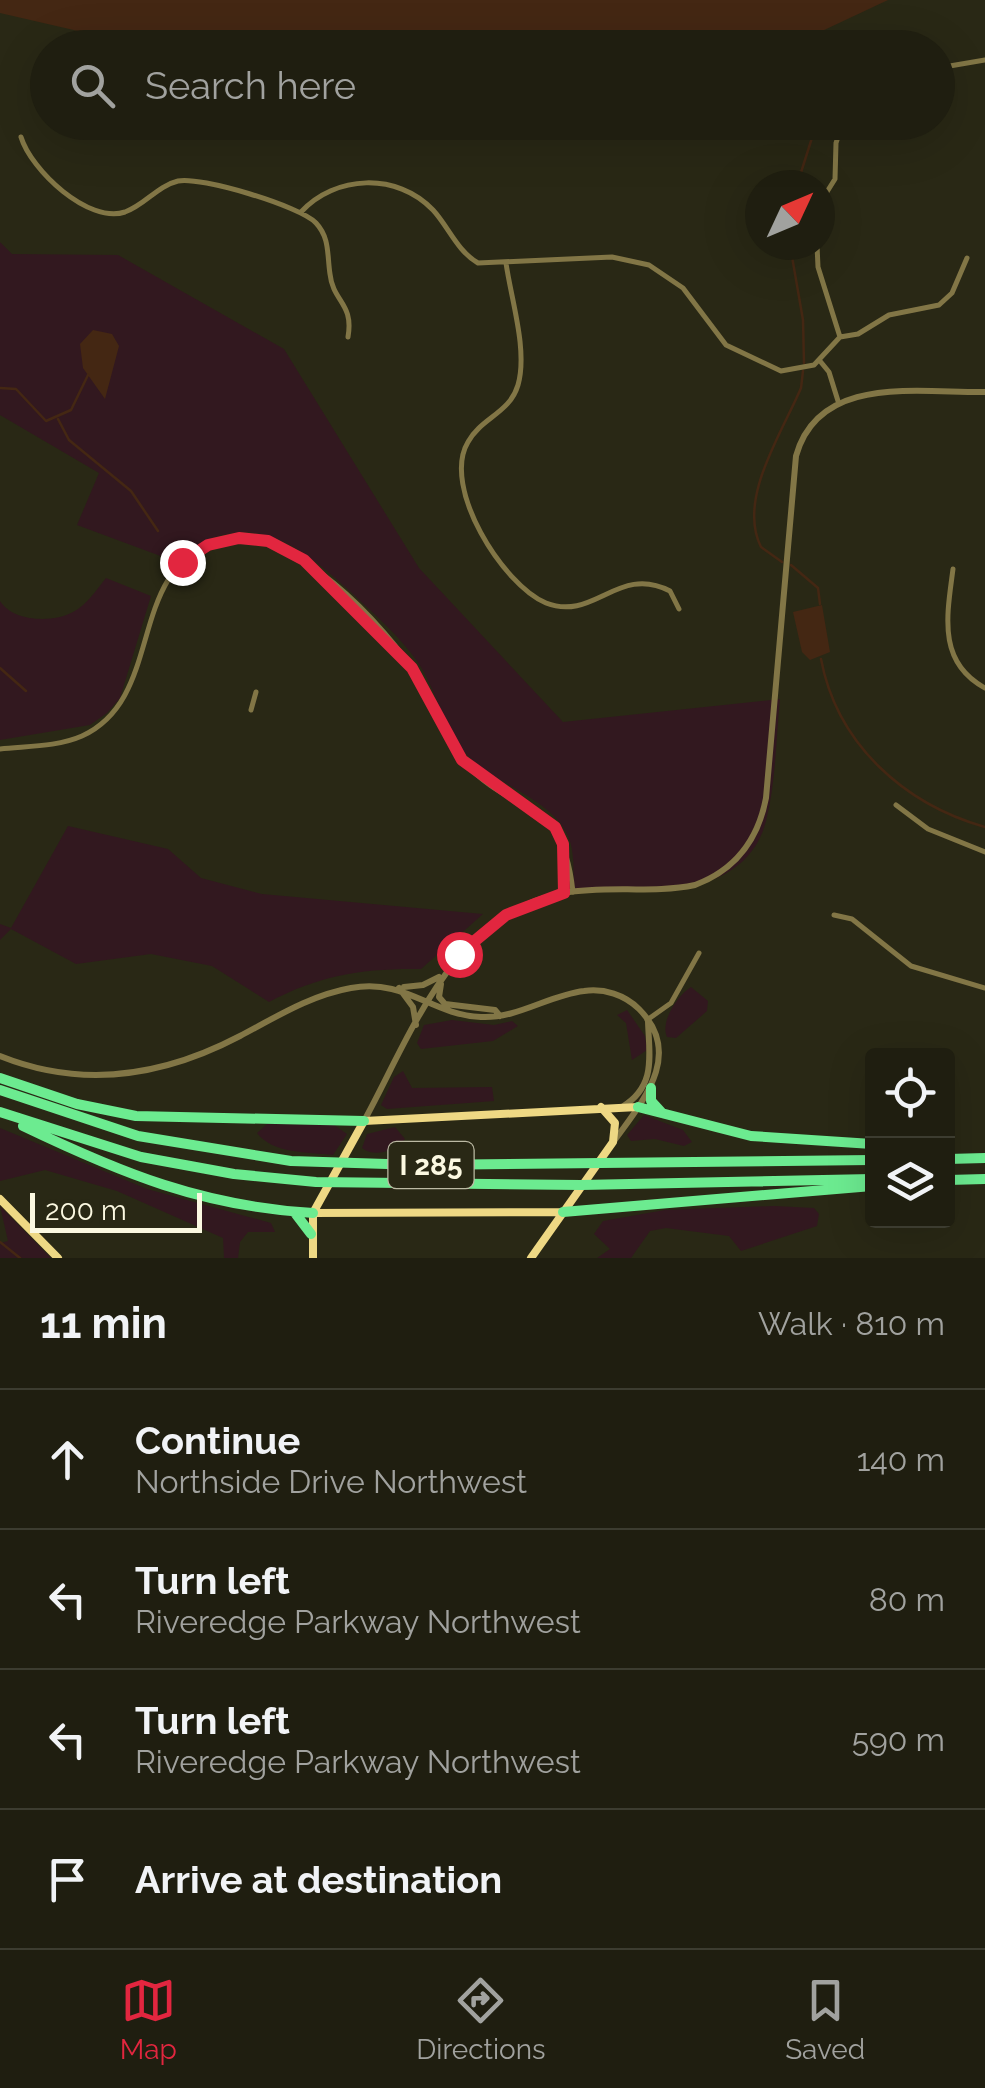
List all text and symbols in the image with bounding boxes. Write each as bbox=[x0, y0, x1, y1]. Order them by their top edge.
search box bbox=[30, 30, 955, 140]
icon: search bbox=[65, 58, 120, 113]
text: Search here bbox=[145, 63, 356, 108]
north arrow bbox=[745, 170, 835, 260]
route end bbox=[160, 540, 206, 586]
route start bbox=[437, 932, 483, 978]
map controls bbox=[865, 1048, 955, 1228]
button: locate bbox=[865, 1048, 955, 1138]
button: layers bbox=[865, 1138, 955, 1228]
road number: I 285 bbox=[388, 1142, 474, 1188]
scale bar bbox=[30, 1188, 202, 1232]
text: 200 m bbox=[45, 1194, 127, 1227]
text: 11 min bbox=[40, 1299, 167, 1348]
text: Walk · 810 m bbox=[758, 1305, 945, 1342]
text: Continue bbox=[135, 1418, 300, 1463]
icon: ahead bbox=[40, 1432, 95, 1487]
text: 140 m bbox=[857, 1441, 945, 1478]
text: Northside Drive Northwest bbox=[135, 1463, 527, 1500]
text: Turn left bbox=[135, 1558, 290, 1603]
icon: left bbox=[40, 1572, 95, 1627]
text: 80 m bbox=[869, 1581, 945, 1618]
text: Riveredge Parkway Northwest bbox=[135, 1603, 581, 1640]
text: Turn left bbox=[135, 1698, 290, 1743]
icon: left bbox=[40, 1712, 95, 1767]
text: 590 m bbox=[852, 1721, 945, 1758]
text: Riveredge Parkway Northwest bbox=[135, 1743, 581, 1780]
icon: arrive bbox=[40, 1852, 95, 1907]
text: Arrive at destination bbox=[135, 1857, 502, 1902]
tab: Map bbox=[120, 1973, 177, 2066]
tab: Directions bbox=[416, 1973, 546, 2066]
tab: Saved bbox=[785, 1973, 865, 2066]

